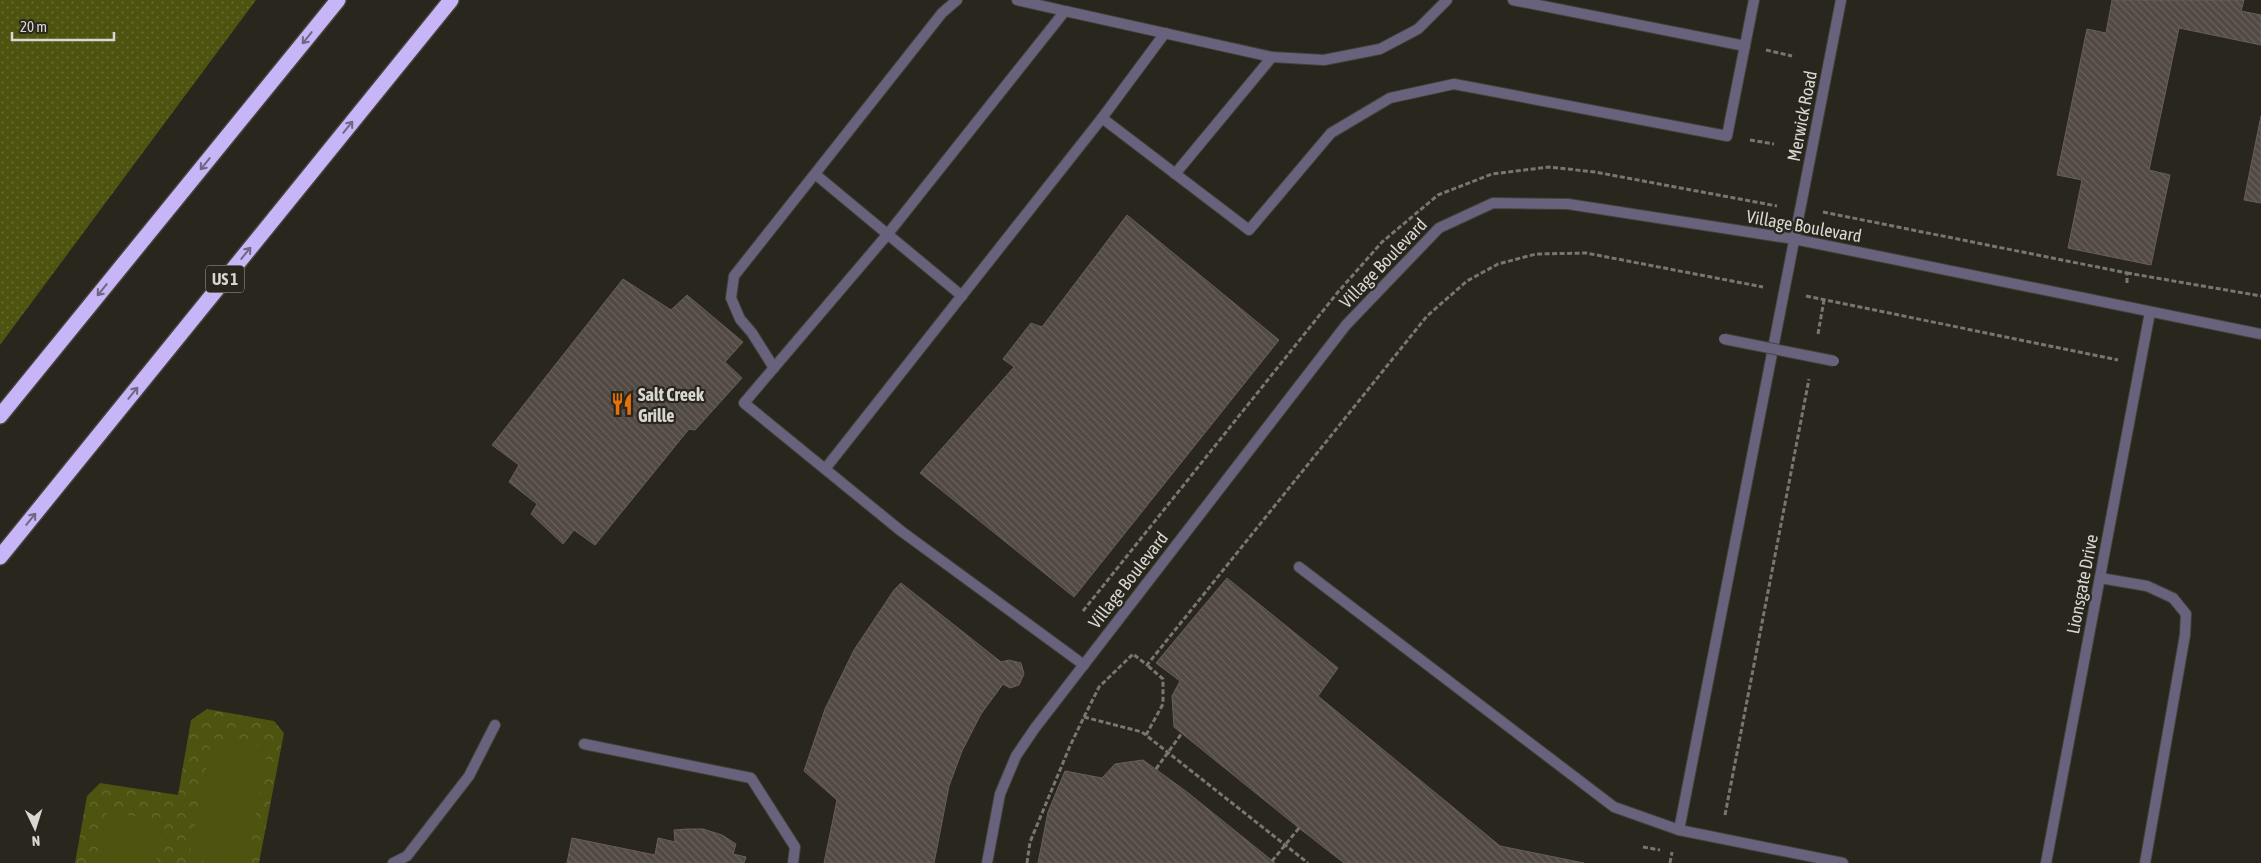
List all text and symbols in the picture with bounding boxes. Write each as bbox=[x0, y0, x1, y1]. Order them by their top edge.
scale bar bbox=[12, 10, 115, 42]
text: 20 m bbox=[20, 18, 47, 35]
one-way arrow bbox=[302, 31, 313, 44]
street label: Merwick Road bbox=[1783, 69, 1821, 163]
one-way arrow bbox=[343, 121, 354, 134]
one-way arrow bbox=[199, 157, 210, 170]
street label: Village Boulevard bbox=[1745, 206, 1863, 246]
street label: Village Boulevard bbox=[1335, 214, 1431, 312]
one-way arrow bbox=[241, 247, 252, 260]
road number: US 1 bbox=[206, 266, 244, 292]
one-way arrow bbox=[97, 283, 108, 296]
place label: Salt Creek Grille bbox=[638, 384, 705, 426]
one-way arrow bbox=[127, 387, 138, 400]
restaurant icon: Salt Creek Grille bbox=[609, 391, 635, 417]
one-way arrow bbox=[25, 513, 36, 526]
street label: Village Boulevard bbox=[1084, 528, 1172, 632]
street label: Lionsgate Drive bbox=[2062, 532, 2102, 636]
north arrow bbox=[10, 803, 60, 853]
text: N bbox=[31, 833, 41, 849]

